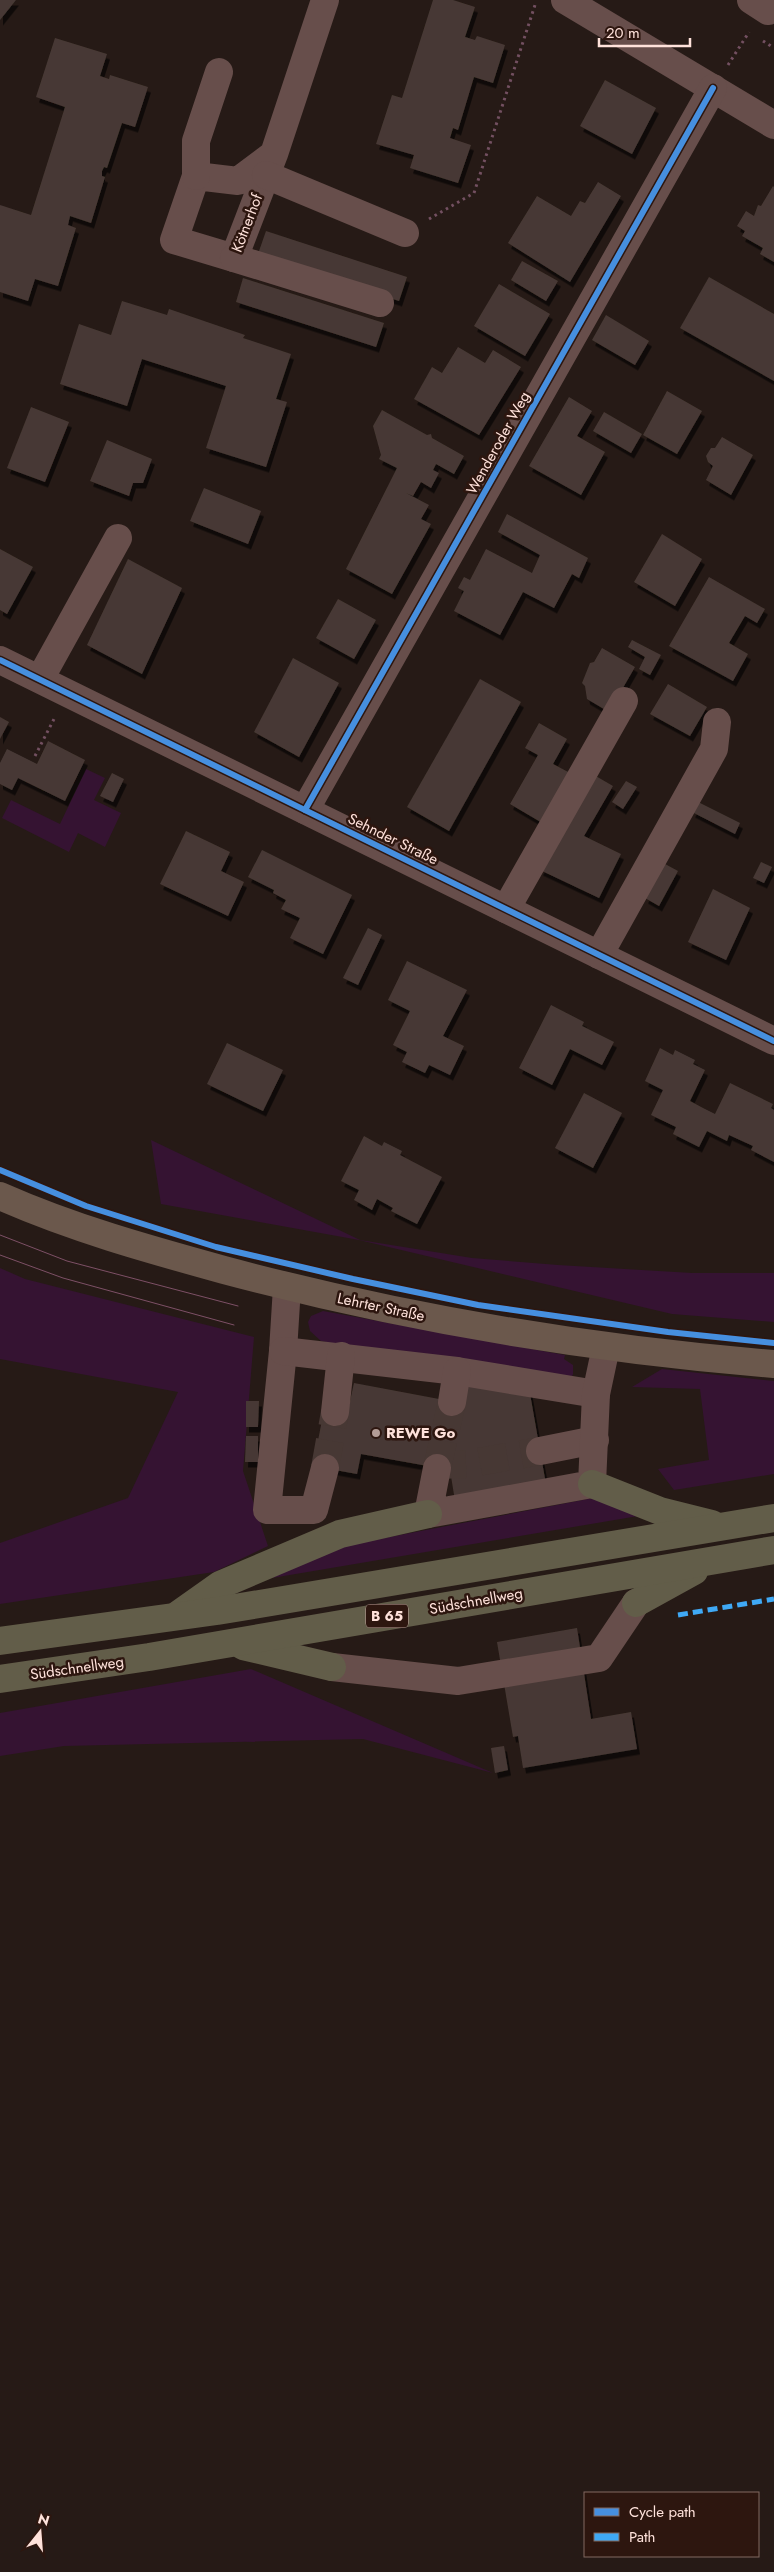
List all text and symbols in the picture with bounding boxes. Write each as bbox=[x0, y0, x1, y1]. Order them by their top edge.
scale bar bbox=[599, 15, 690, 47]
text: 20 m bbox=[606, 22, 640, 44]
street label: Kötnerhof bbox=[226, 190, 268, 255]
street label: Wenderoder Weg bbox=[461, 388, 535, 498]
street label: Sehnder Straße bbox=[344, 808, 442, 870]
street label: Lehrter Straße bbox=[335, 1287, 427, 1327]
place label: REWE Go bbox=[386, 1422, 455, 1444]
marker: REWE Go bbox=[370, 1427, 382, 1439]
street label: Südschnellweg bbox=[428, 1582, 524, 1620]
road number: B 65 bbox=[366, 1604, 408, 1628]
street label: Südschnellweg bbox=[29, 1651, 125, 1685]
legend bbox=[584, 2492, 759, 2557]
text: Cycle path bbox=[629, 2501, 696, 2523]
north arrow bbox=[15, 2507, 65, 2557]
text: N bbox=[36, 2508, 52, 2531]
text: Path bbox=[629, 2526, 655, 2548]

